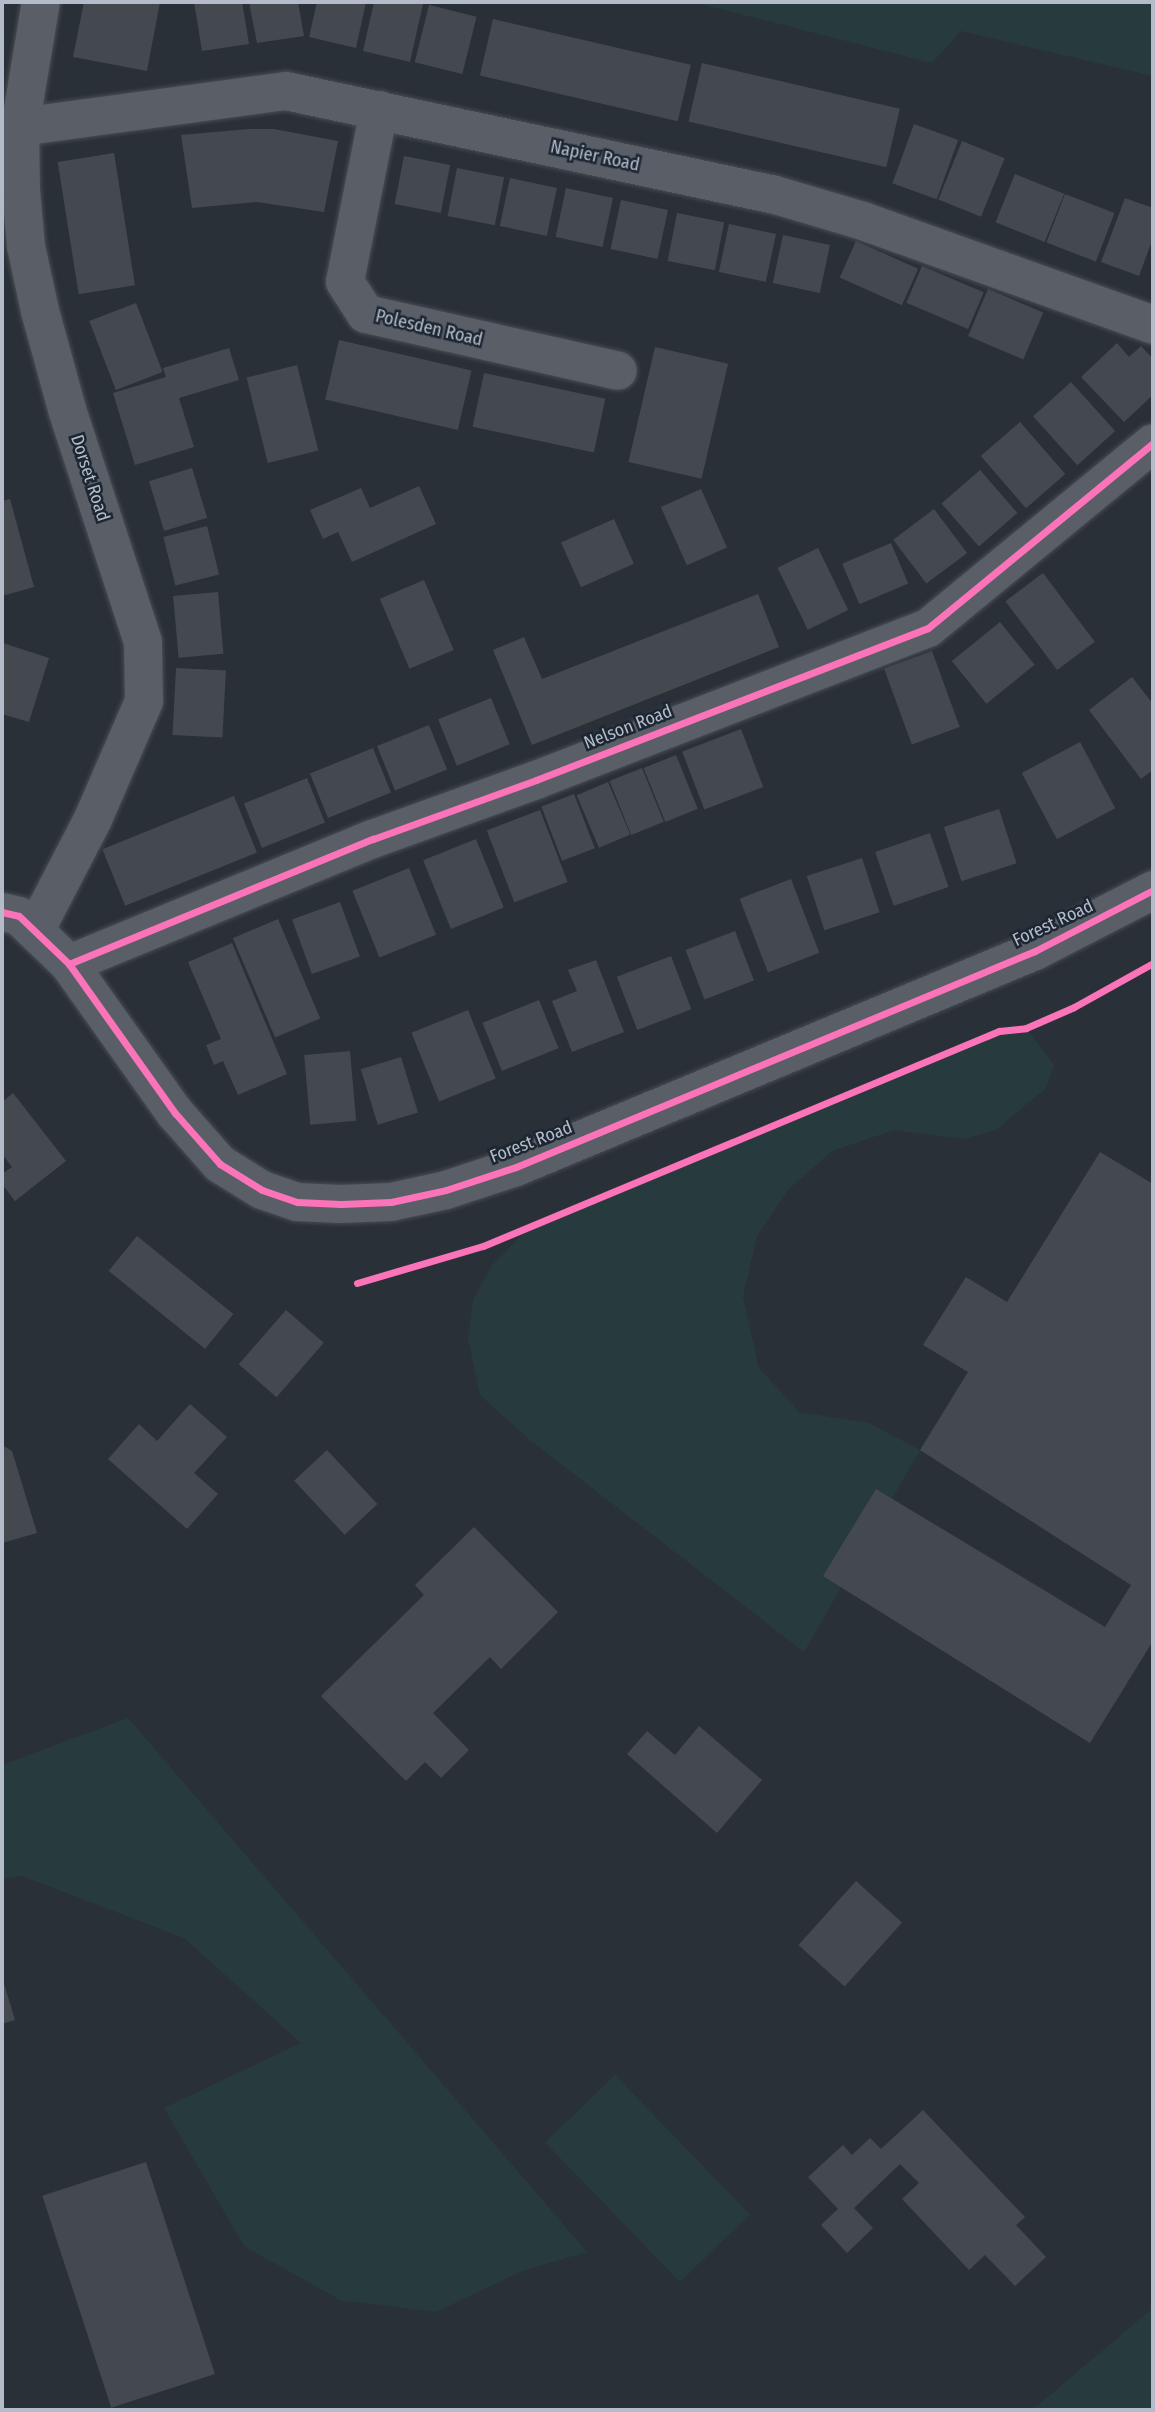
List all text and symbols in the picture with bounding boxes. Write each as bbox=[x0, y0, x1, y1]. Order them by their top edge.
street label: Napier Road bbox=[548, 136, 642, 176]
street label: Polesden Road bbox=[373, 305, 485, 351]
street label: Dorset Road bbox=[66, 432, 114, 524]
street label: Nelson Road bbox=[581, 700, 675, 754]
street label: Forest Road bbox=[1009, 895, 1097, 951]
street label: Forest Road bbox=[487, 1116, 575, 1168]

